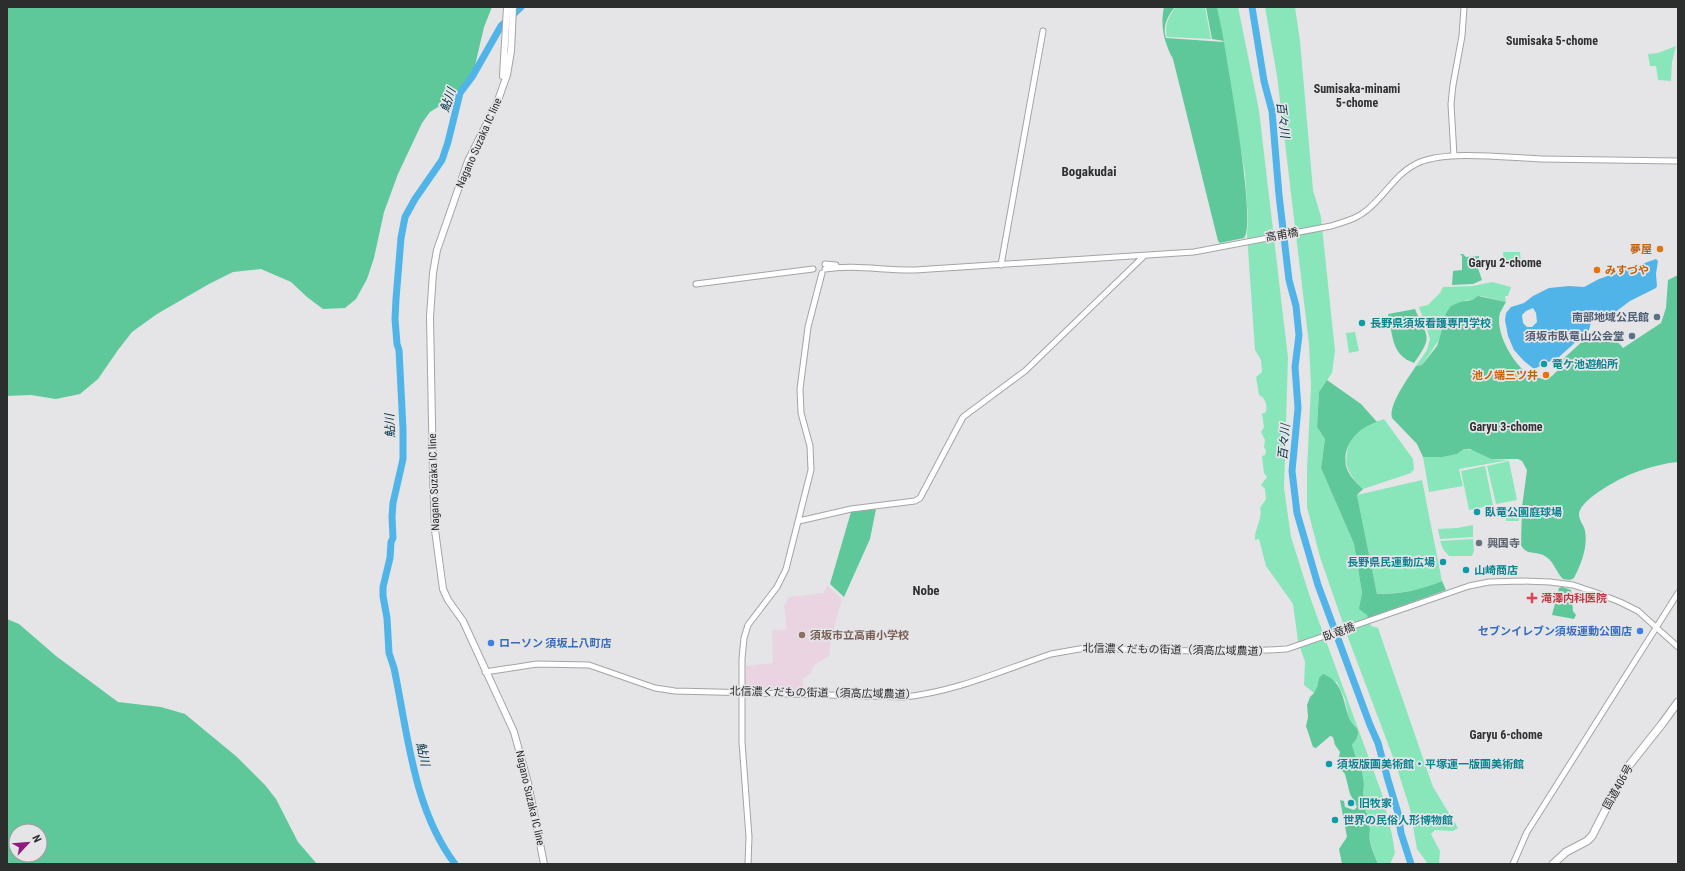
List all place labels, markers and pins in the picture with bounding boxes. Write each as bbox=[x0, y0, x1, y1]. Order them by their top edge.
place label: 夢屋 bbox=[1630, 243, 1652, 256]
marker: 夢屋 bbox=[1655, 244, 1665, 254]
place label: みすづや bbox=[1605, 264, 1649, 277]
marker: みすづや bbox=[1592, 265, 1602, 275]
place label: 南部地域公民館 bbox=[1572, 311, 1649, 324]
marker: 南部地域公民館 bbox=[1652, 312, 1662, 322]
place label: 長野県須坂看護専門学校 bbox=[1370, 317, 1491, 330]
marker: 長野県須坂看護専門学校 bbox=[1357, 318, 1367, 328]
place label: 須坂市臥竜山公会堂 bbox=[1525, 330, 1624, 343]
marker: 須坂市臥竜山公会堂 bbox=[1627, 331, 1637, 341]
place label: 竜ケ池遊船所 bbox=[1552, 358, 1618, 371]
marker: 竜ケ池遊船所 bbox=[1539, 359, 1549, 369]
place label: 池ノ端三ツ井 bbox=[1472, 369, 1538, 382]
marker: 池ノ端三ツ井 bbox=[1541, 370, 1551, 380]
place label: 臥竜公園庭球場 bbox=[1485, 506, 1562, 519]
marker: 臥竜公園庭球場 bbox=[1472, 507, 1482, 517]
place label: 興国寺 bbox=[1487, 537, 1520, 550]
marker: 興国寺 bbox=[1474, 538, 1484, 548]
place label: 長野県民運動広場 bbox=[1347, 556, 1435, 569]
marker: 長野県民運動広場 bbox=[1438, 557, 1448, 567]
place label: 山崎商店 bbox=[1474, 564, 1518, 577]
marker: 山崎商店 bbox=[1461, 565, 1471, 575]
marker: 滝澤内科医院 bbox=[1526, 592, 1538, 604]
place label: 滝澤内科医院 bbox=[1541, 592, 1607, 605]
place label: セブンイレブン須坂運動公園店 bbox=[1478, 625, 1632, 638]
marker: セブンイレブン須坂運動公園店 bbox=[1635, 626, 1645, 636]
place label: 須坂市立高甫小学校 bbox=[810, 629, 909, 642]
marker: 須坂市立高甫小学校 bbox=[797, 630, 807, 640]
place label: ローソン 須坂上八町店 bbox=[499, 637, 612, 650]
marker: ローソン 須坂上八町店 bbox=[486, 638, 496, 648]
place label: 須坂版画美術館・平塚運一版画美術館 bbox=[1337, 758, 1524, 771]
marker: 須坂版画美術館・平塚運一版画美術館 bbox=[1324, 759, 1334, 769]
place label: 旧牧家 bbox=[1359, 797, 1392, 810]
marker: 旧牧家 bbox=[1346, 798, 1356, 808]
place label: 世界の民俗人形博物館 bbox=[1343, 814, 1453, 827]
marker: 世界の民俗人形博物館 bbox=[1330, 815, 1340, 825]

